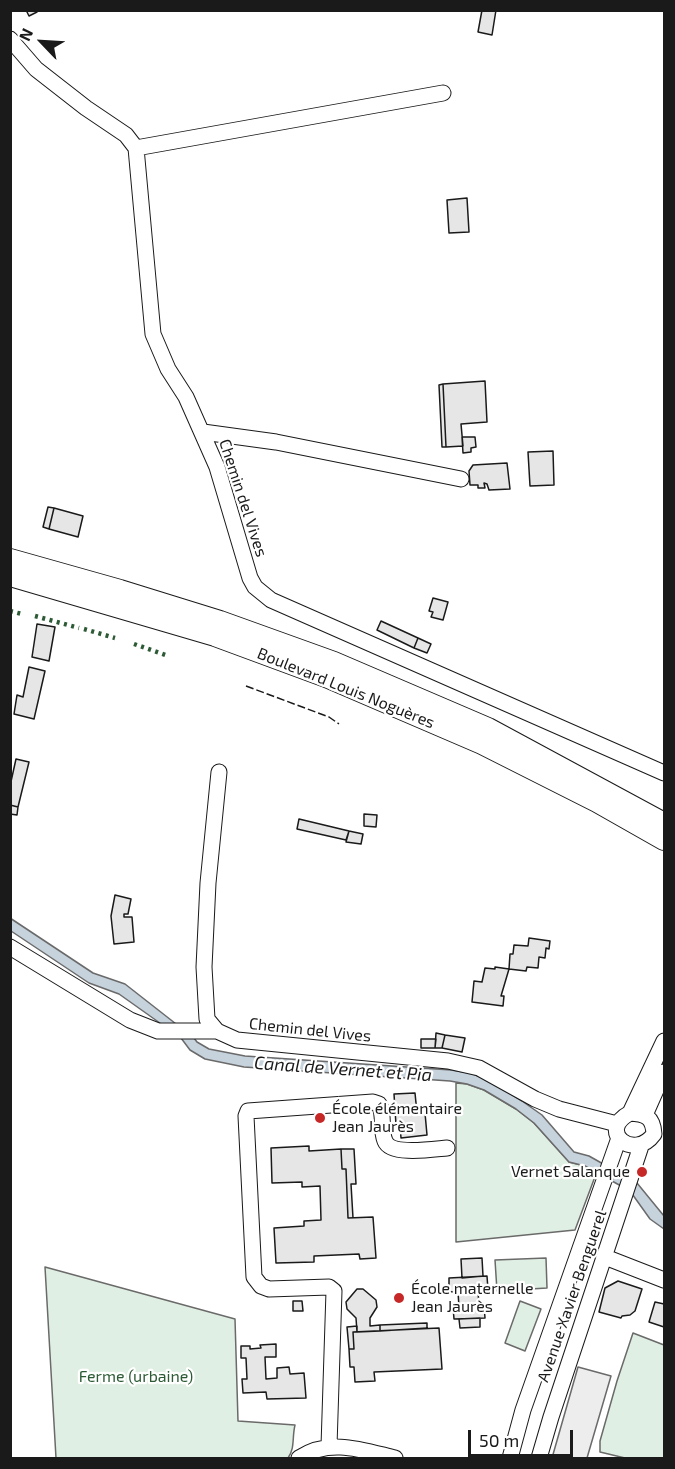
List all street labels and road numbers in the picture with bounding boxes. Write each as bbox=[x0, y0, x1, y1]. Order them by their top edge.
street label: Chemin del Vives bbox=[215, 437, 271, 559]
street label: Boulevard Louis Noguères bbox=[255, 644, 437, 732]
street label: Chemin del Vives bbox=[248, 1014, 372, 1046]
street label: Avenue Xavier Benguerel bbox=[533, 1207, 611, 1385]

